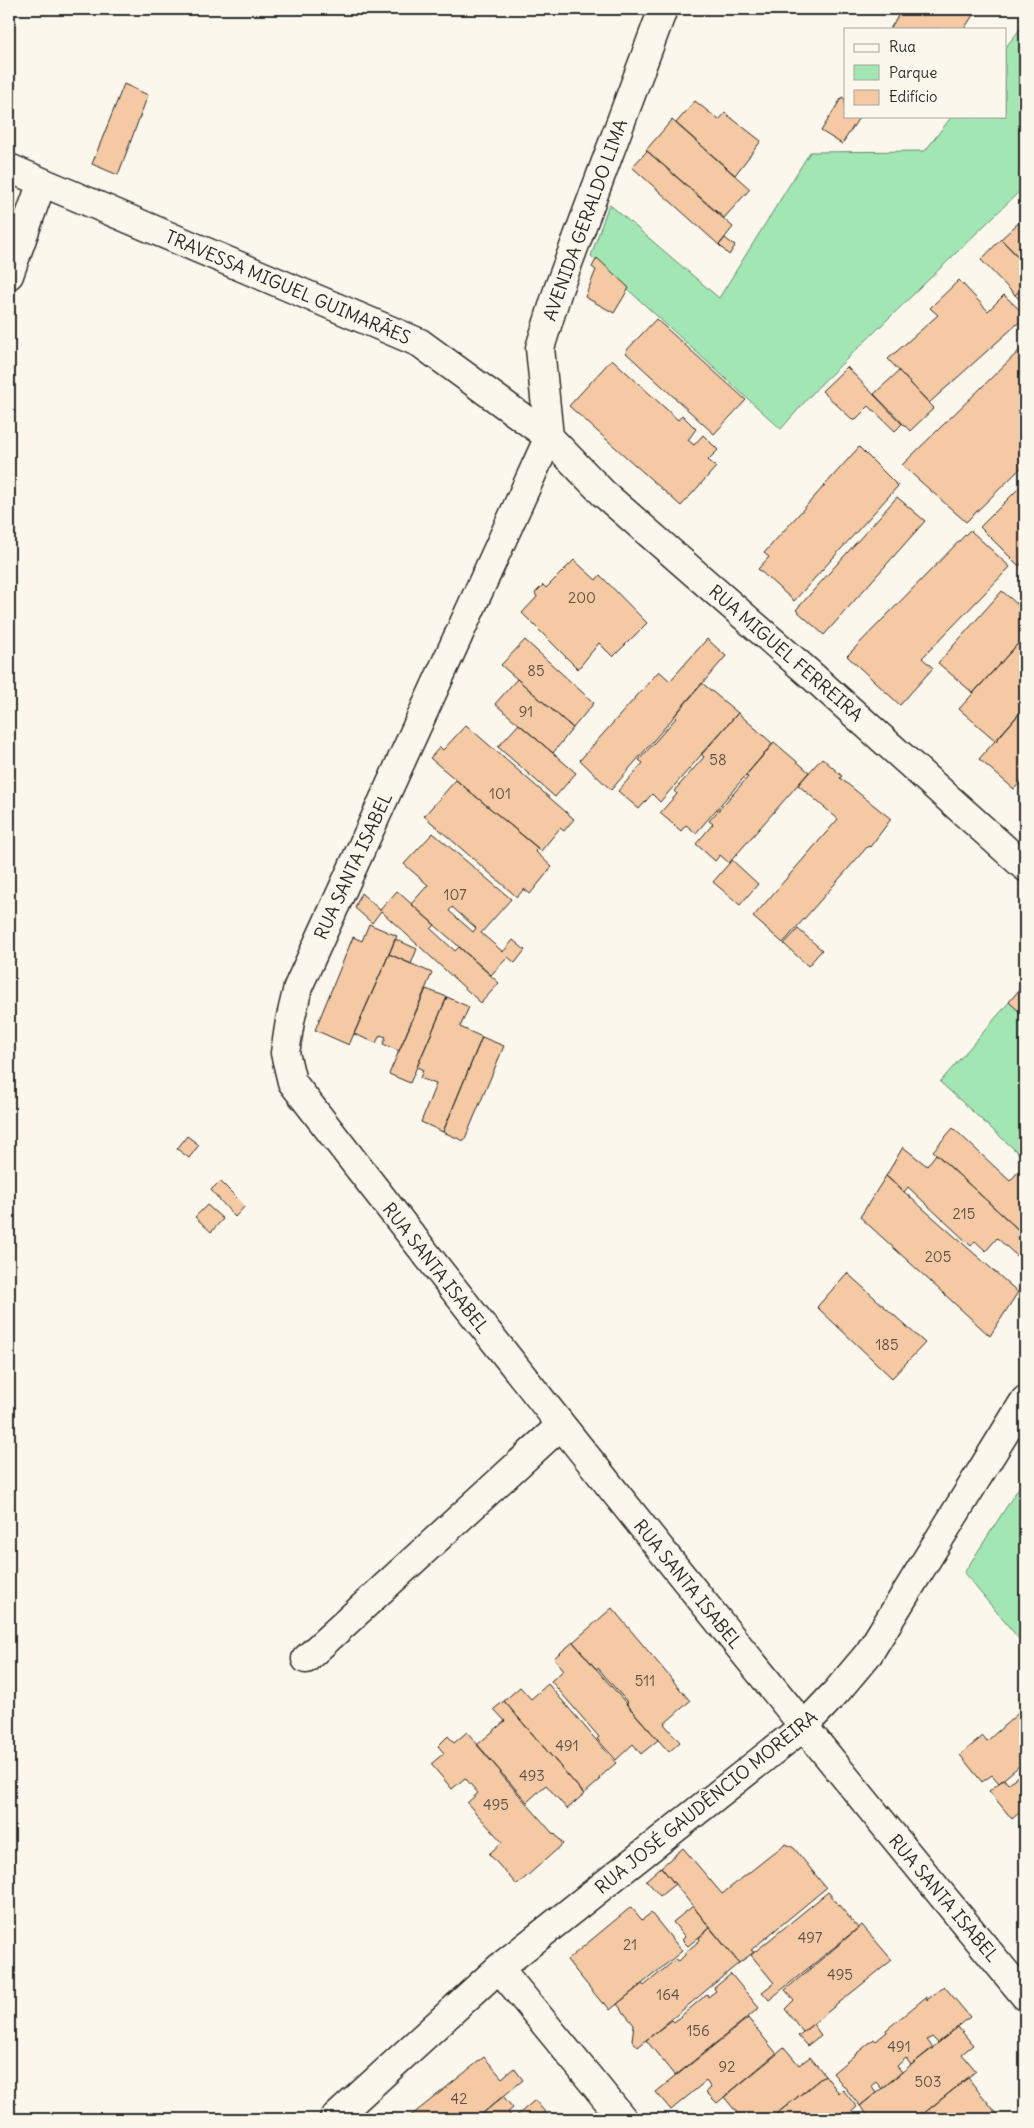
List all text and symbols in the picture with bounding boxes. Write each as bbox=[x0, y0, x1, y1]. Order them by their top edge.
legend bbox=[844, 28, 1006, 118]
text: Rua bbox=[889, 37, 916, 56]
text: Parque bbox=[889, 63, 937, 82]
text: Edifício bbox=[889, 87, 937, 106]
street label: AVENIDA GERALDO LIMA bbox=[538, 116, 632, 324]
street label: TRAVESSA MIGUEL GUIMARÃES bbox=[162, 225, 414, 349]
street label: RUA MIGUEL FERREIRA bbox=[704, 580, 868, 726]
house number: 200 bbox=[568, 588, 596, 607]
house number: 85 bbox=[527, 661, 545, 680]
house number: 91 bbox=[519, 702, 533, 721]
house number: 58 bbox=[709, 750, 727, 769]
house number: 101 bbox=[489, 784, 511, 803]
street label: RUA SANTA ISABEL bbox=[309, 789, 397, 943]
house number: 107 bbox=[444, 885, 466, 904]
street label: RUA SANTA ISABEL bbox=[378, 1198, 494, 1338]
house number: 215 bbox=[953, 1204, 975, 1223]
house number: 205 bbox=[925, 1247, 951, 1266]
house number: 185 bbox=[875, 1335, 899, 1354]
street label: RUA SANTA ISABEL bbox=[629, 1515, 747, 1653]
house number: 511 bbox=[635, 1671, 655, 1690]
street label: RUA JOSÉ GAUDÊNCIO MOREIRA bbox=[590, 1705, 822, 1899]
house number: 491 bbox=[555, 1736, 579, 1755]
house number: 493 bbox=[519, 1766, 545, 1785]
house number: 495 bbox=[483, 1795, 509, 1814]
street label: RUA SANTA ISABEL bbox=[884, 1829, 1004, 1967]
house number: 497 bbox=[798, 1928, 822, 1947]
house number: 21 bbox=[623, 1935, 637, 1954]
house number: 495 bbox=[827, 1965, 853, 1984]
house number: 164 bbox=[656, 1985, 680, 2004]
house number: 156 bbox=[686, 2021, 710, 2040]
house number: 491 bbox=[887, 2037, 911, 2056]
house number: 92 bbox=[719, 2057, 735, 2076]
house number: 503 bbox=[914, 2072, 942, 2091]
house number: 42 bbox=[451, 2089, 467, 2108]

